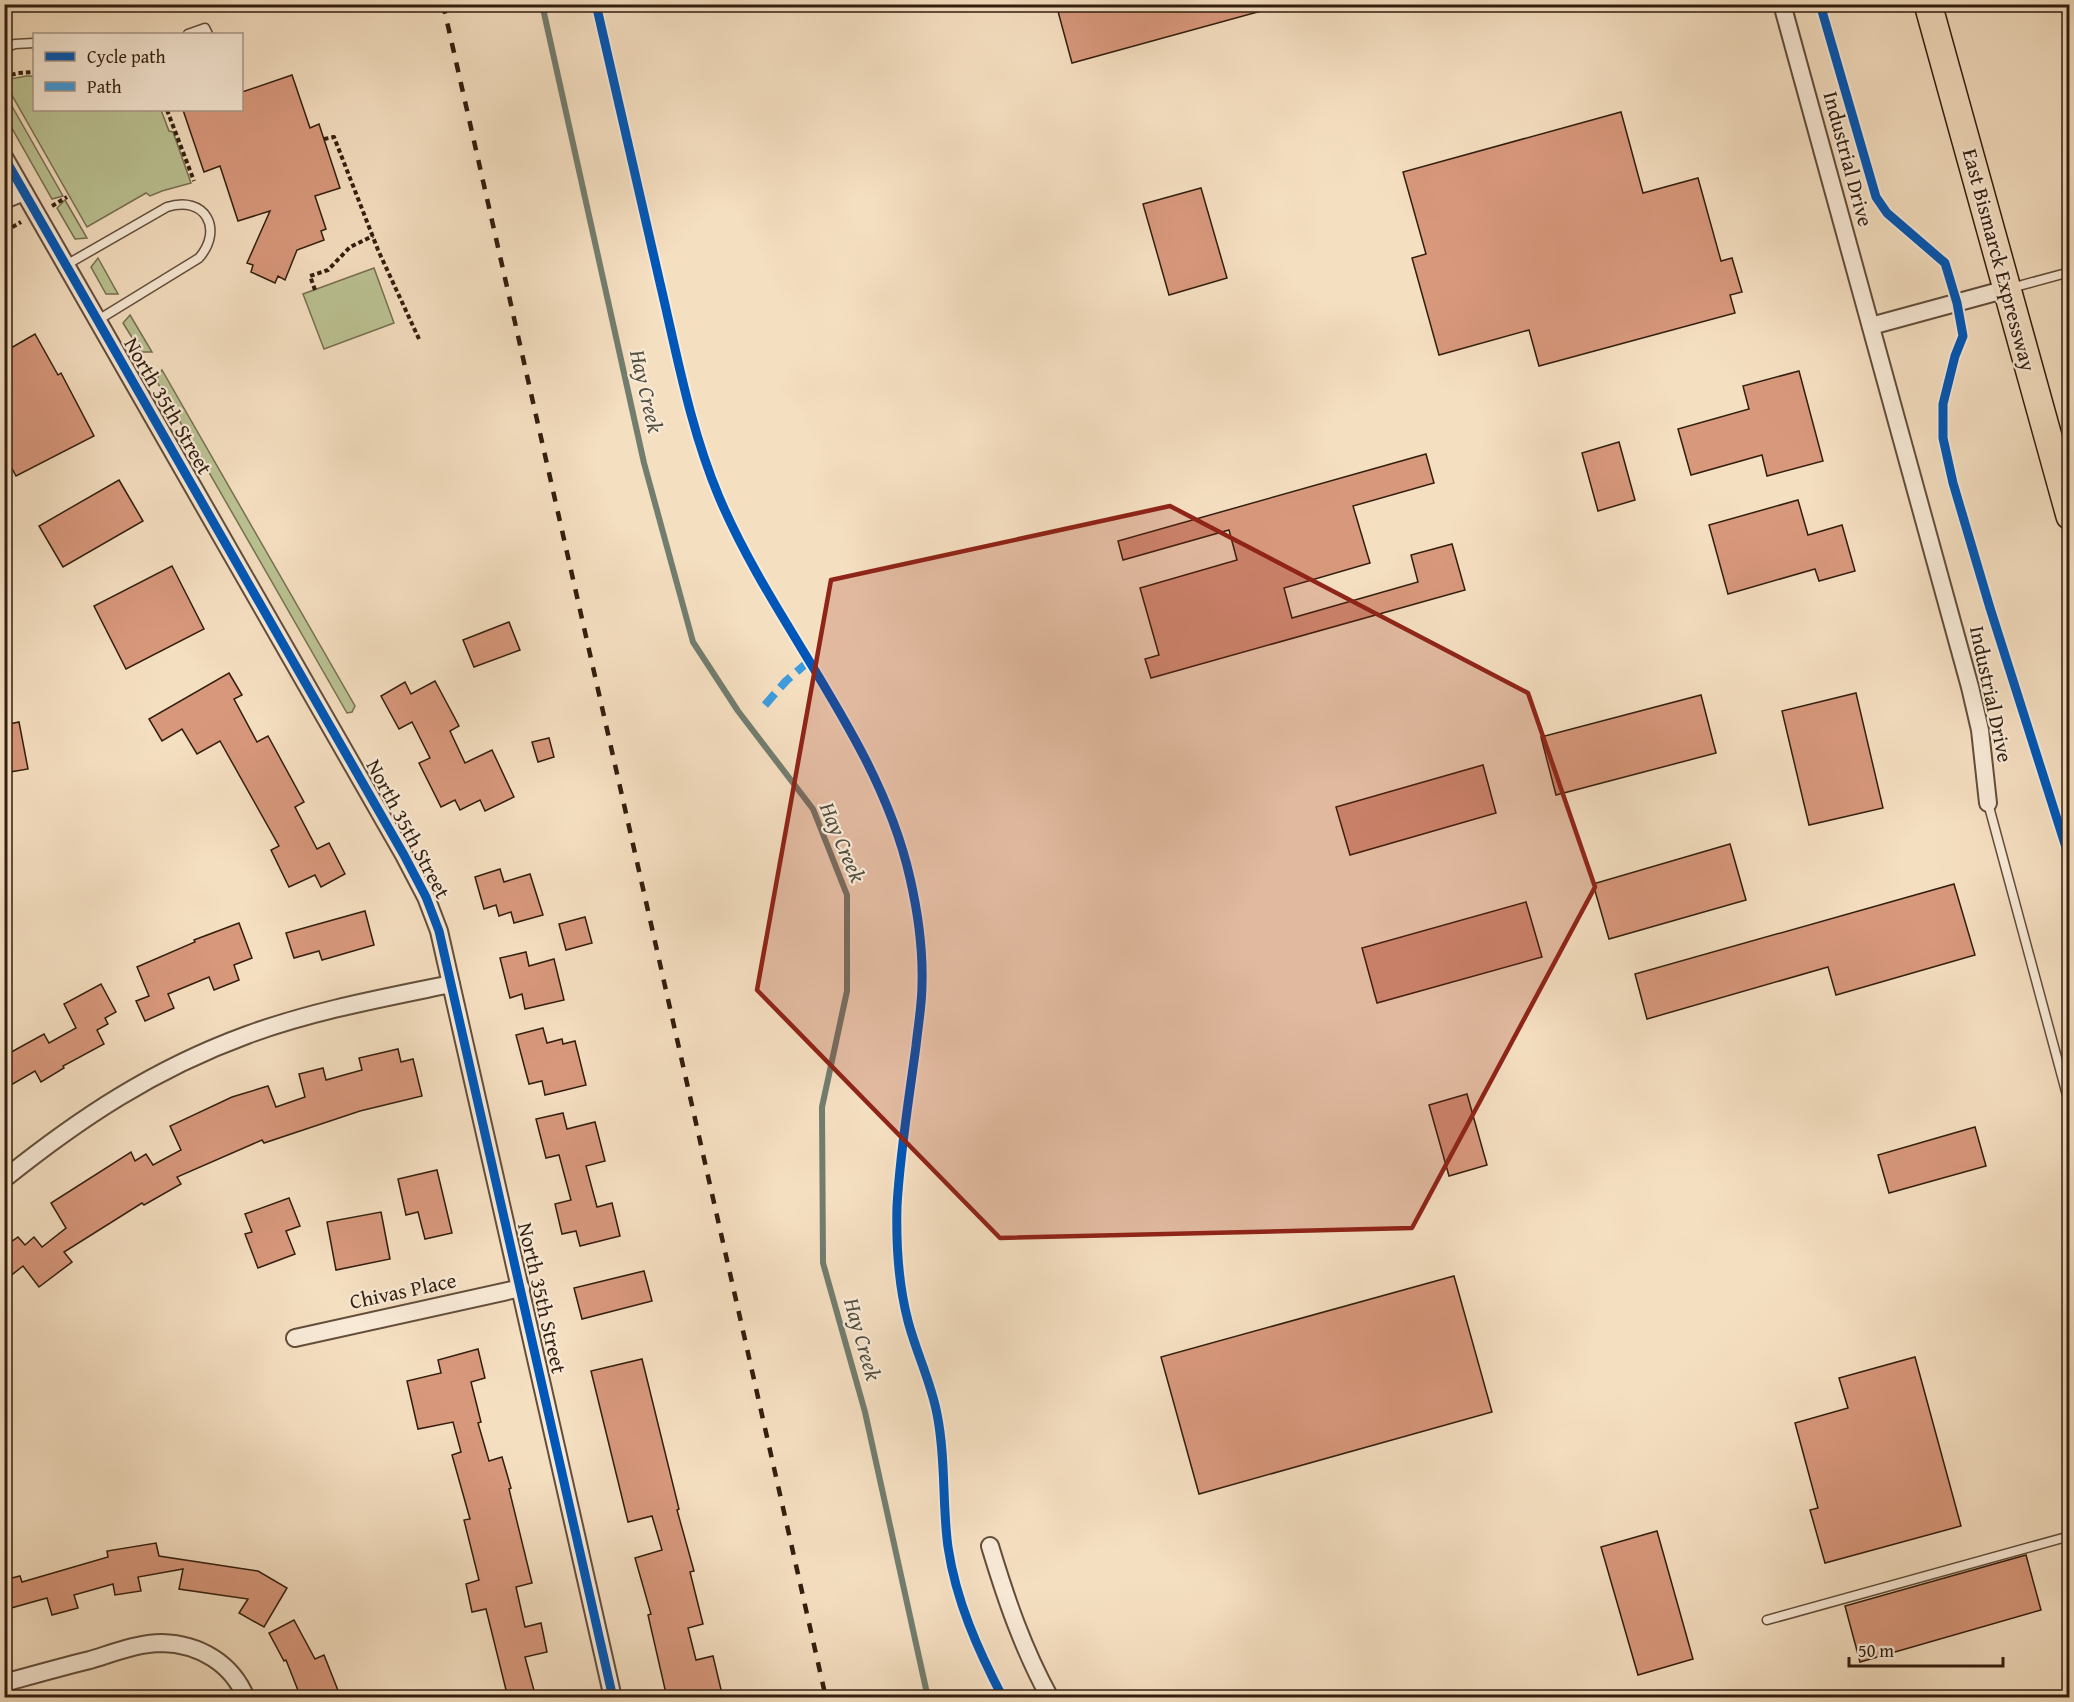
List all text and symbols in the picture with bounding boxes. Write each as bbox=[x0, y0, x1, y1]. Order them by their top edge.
legend bbox=[33, 33, 243, 111]
text: Cycle path bbox=[87, 43, 166, 70]
text: Path bbox=[87, 73, 122, 100]
street label: Industrial Drive bbox=[1816, 88, 1881, 230]
street label: East Bismarck Expressway bbox=[1955, 145, 2044, 375]
street label: North 35th Street bbox=[116, 331, 221, 481]
water label: Hay Creek bbox=[622, 345, 672, 437]
street label: Industrial Drive bbox=[1962, 623, 2021, 765]
street label: North 35th Street bbox=[359, 753, 459, 905]
water label: Hay Creek bbox=[811, 796, 875, 888]
street label: North 35th Street bbox=[510, 1219, 575, 1377]
street label: Chivas Place bbox=[347, 1264, 459, 1317]
water label: Hay Creek bbox=[836, 1293, 890, 1385]
scale bar bbox=[1849, 1630, 2004, 1668]
text: 50 m bbox=[1858, 1637, 1894, 1664]

